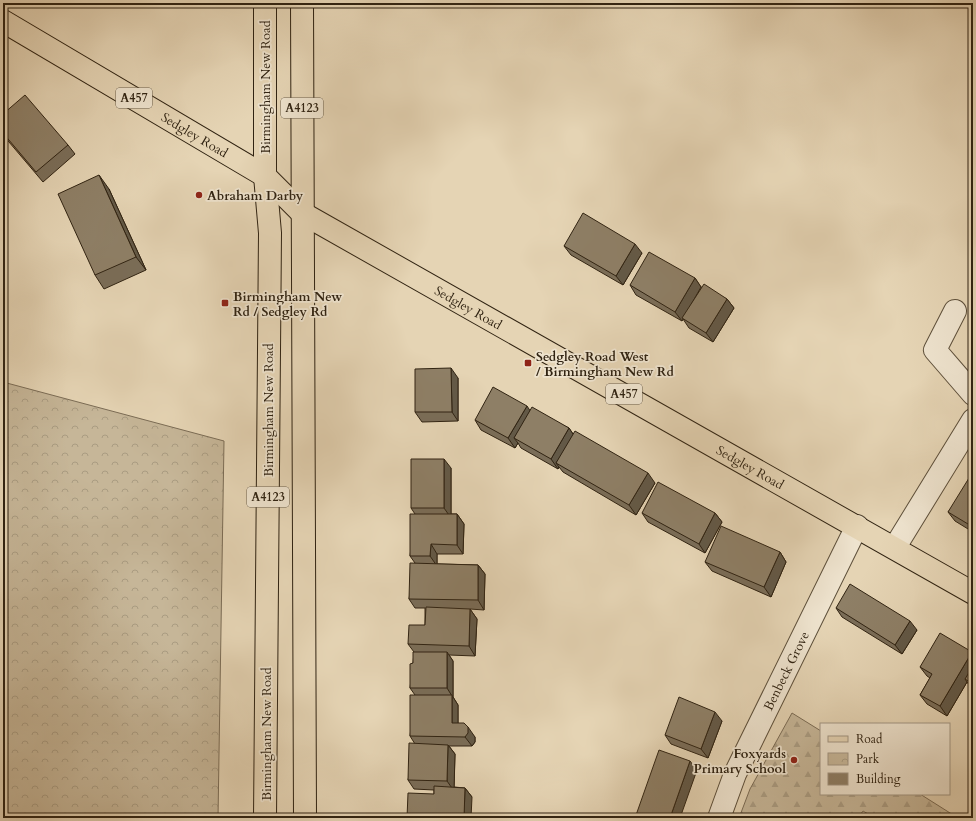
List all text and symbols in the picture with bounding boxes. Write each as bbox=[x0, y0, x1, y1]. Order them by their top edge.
street label: Birmingham New Road bbox=[257, 20, 275, 154]
road number: A457 bbox=[116, 88, 152, 108]
road number: A4123 bbox=[281, 98, 323, 118]
street label: Sedgley Road bbox=[158, 109, 231, 162]
place label: Abraham Darby bbox=[207, 187, 304, 205]
marker: Abraham Darby bbox=[194, 190, 204, 200]
street label: Sedgley Road bbox=[431, 282, 505, 334]
place label: Birmingham New Rd / Sedgley Rd bbox=[233, 288, 342, 321]
marker: Birmingham New Rd / Sedgley Rd bbox=[220, 298, 230, 308]
street label: Birmingham New Road bbox=[260, 343, 278, 477]
place label: Sedgley Road West / Birmingham New Rd bbox=[536, 348, 674, 381]
marker: Sedgley Road West / Birmingham New Rd bbox=[523, 358, 533, 368]
road number: A457 bbox=[606, 384, 642, 404]
street label: Sedgley Road bbox=[713, 442, 787, 494]
road number: A4123 bbox=[247, 487, 289, 507]
street label: Benbeck Grove bbox=[760, 628, 814, 714]
street label: Birmingham New Road bbox=[258, 667, 276, 801]
legend bbox=[820, 723, 950, 795]
text: Road bbox=[856, 731, 883, 747]
place label: Foxyards Primary School bbox=[694, 745, 786, 778]
text: Park bbox=[856, 751, 880, 767]
marker: Foxyards Primary School bbox=[789, 755, 799, 765]
text: Building bbox=[856, 771, 901, 787]

